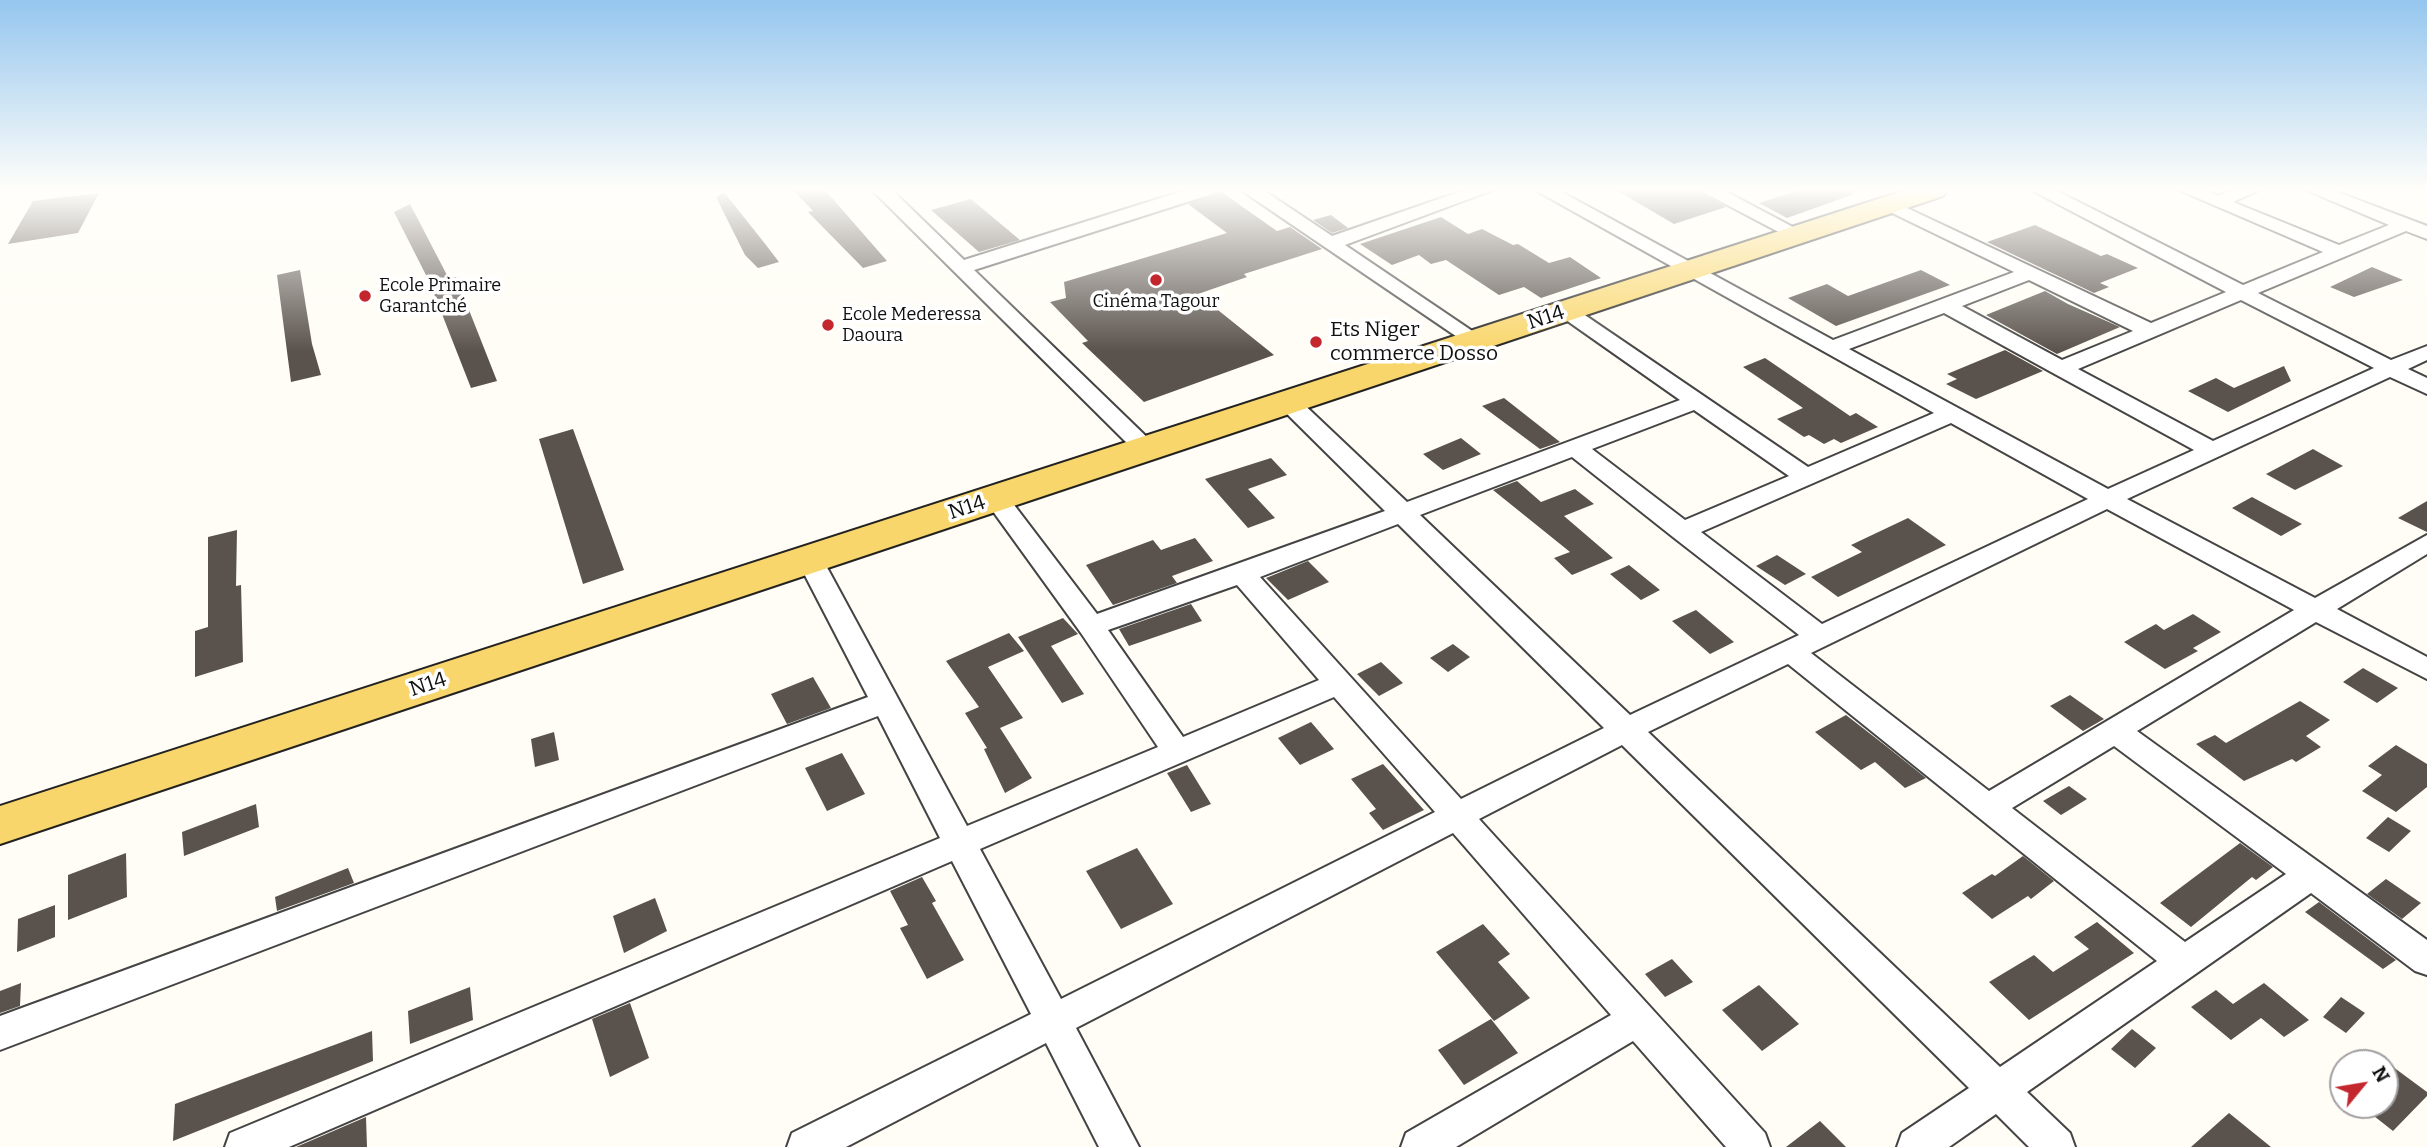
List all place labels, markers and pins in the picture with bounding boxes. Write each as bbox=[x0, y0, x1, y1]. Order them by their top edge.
marker: Cinéma Tagour bbox=[1148, 272, 1164, 288]
place label: Ecole Primaire Garantché bbox=[379, 275, 501, 318]
marker: Ecole Primaire Garantché bbox=[357, 288, 373, 304]
place label: Cinéma Tagour bbox=[1093, 291, 1219, 313]
place label: Ecole Mederessa Daoura bbox=[842, 304, 981, 346]
marker: Ecole Mederessa Daoura bbox=[820, 317, 836, 333]
place label: Ets Niger commerce Dosso bbox=[1330, 317, 1498, 367]
marker: Ets Niger commerce Dosso bbox=[1308, 334, 1324, 350]

